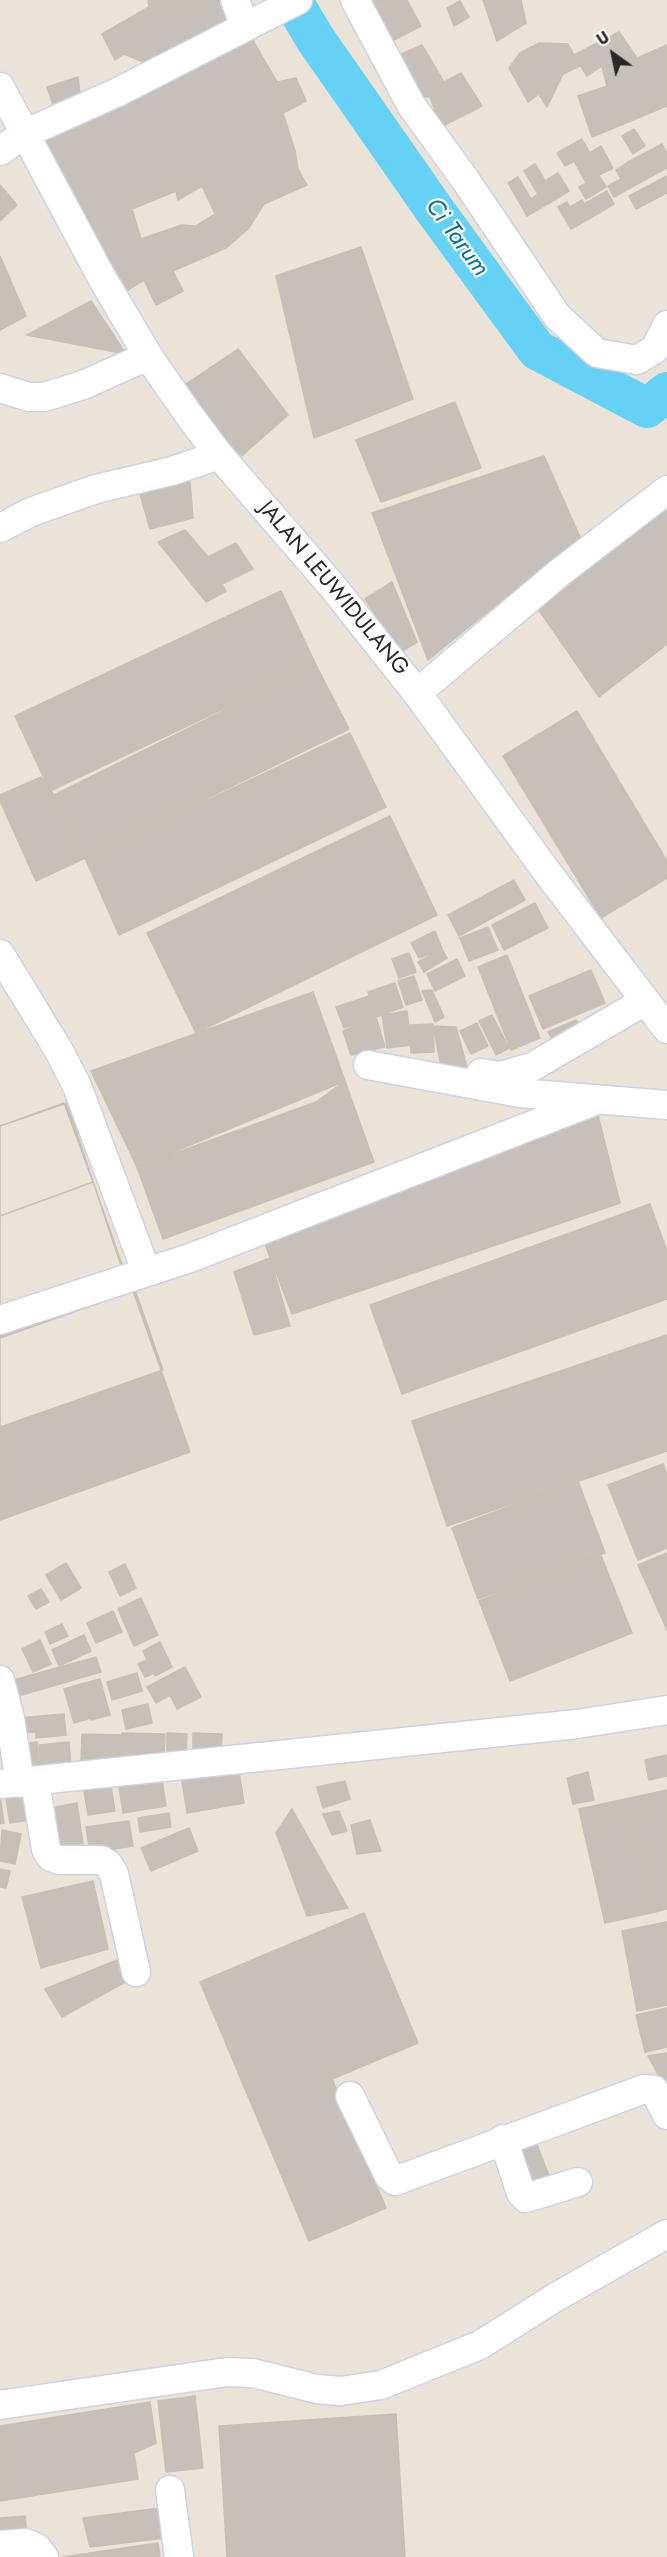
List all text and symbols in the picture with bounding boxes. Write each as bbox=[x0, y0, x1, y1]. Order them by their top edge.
north arrow bbox=[583, 24, 643, 84]
text: U bbox=[592, 26, 614, 51]
water label: Ci Tarum bbox=[418, 193, 494, 283]
street label: JALAN LEUWIDULANG bbox=[252, 496, 414, 682]

